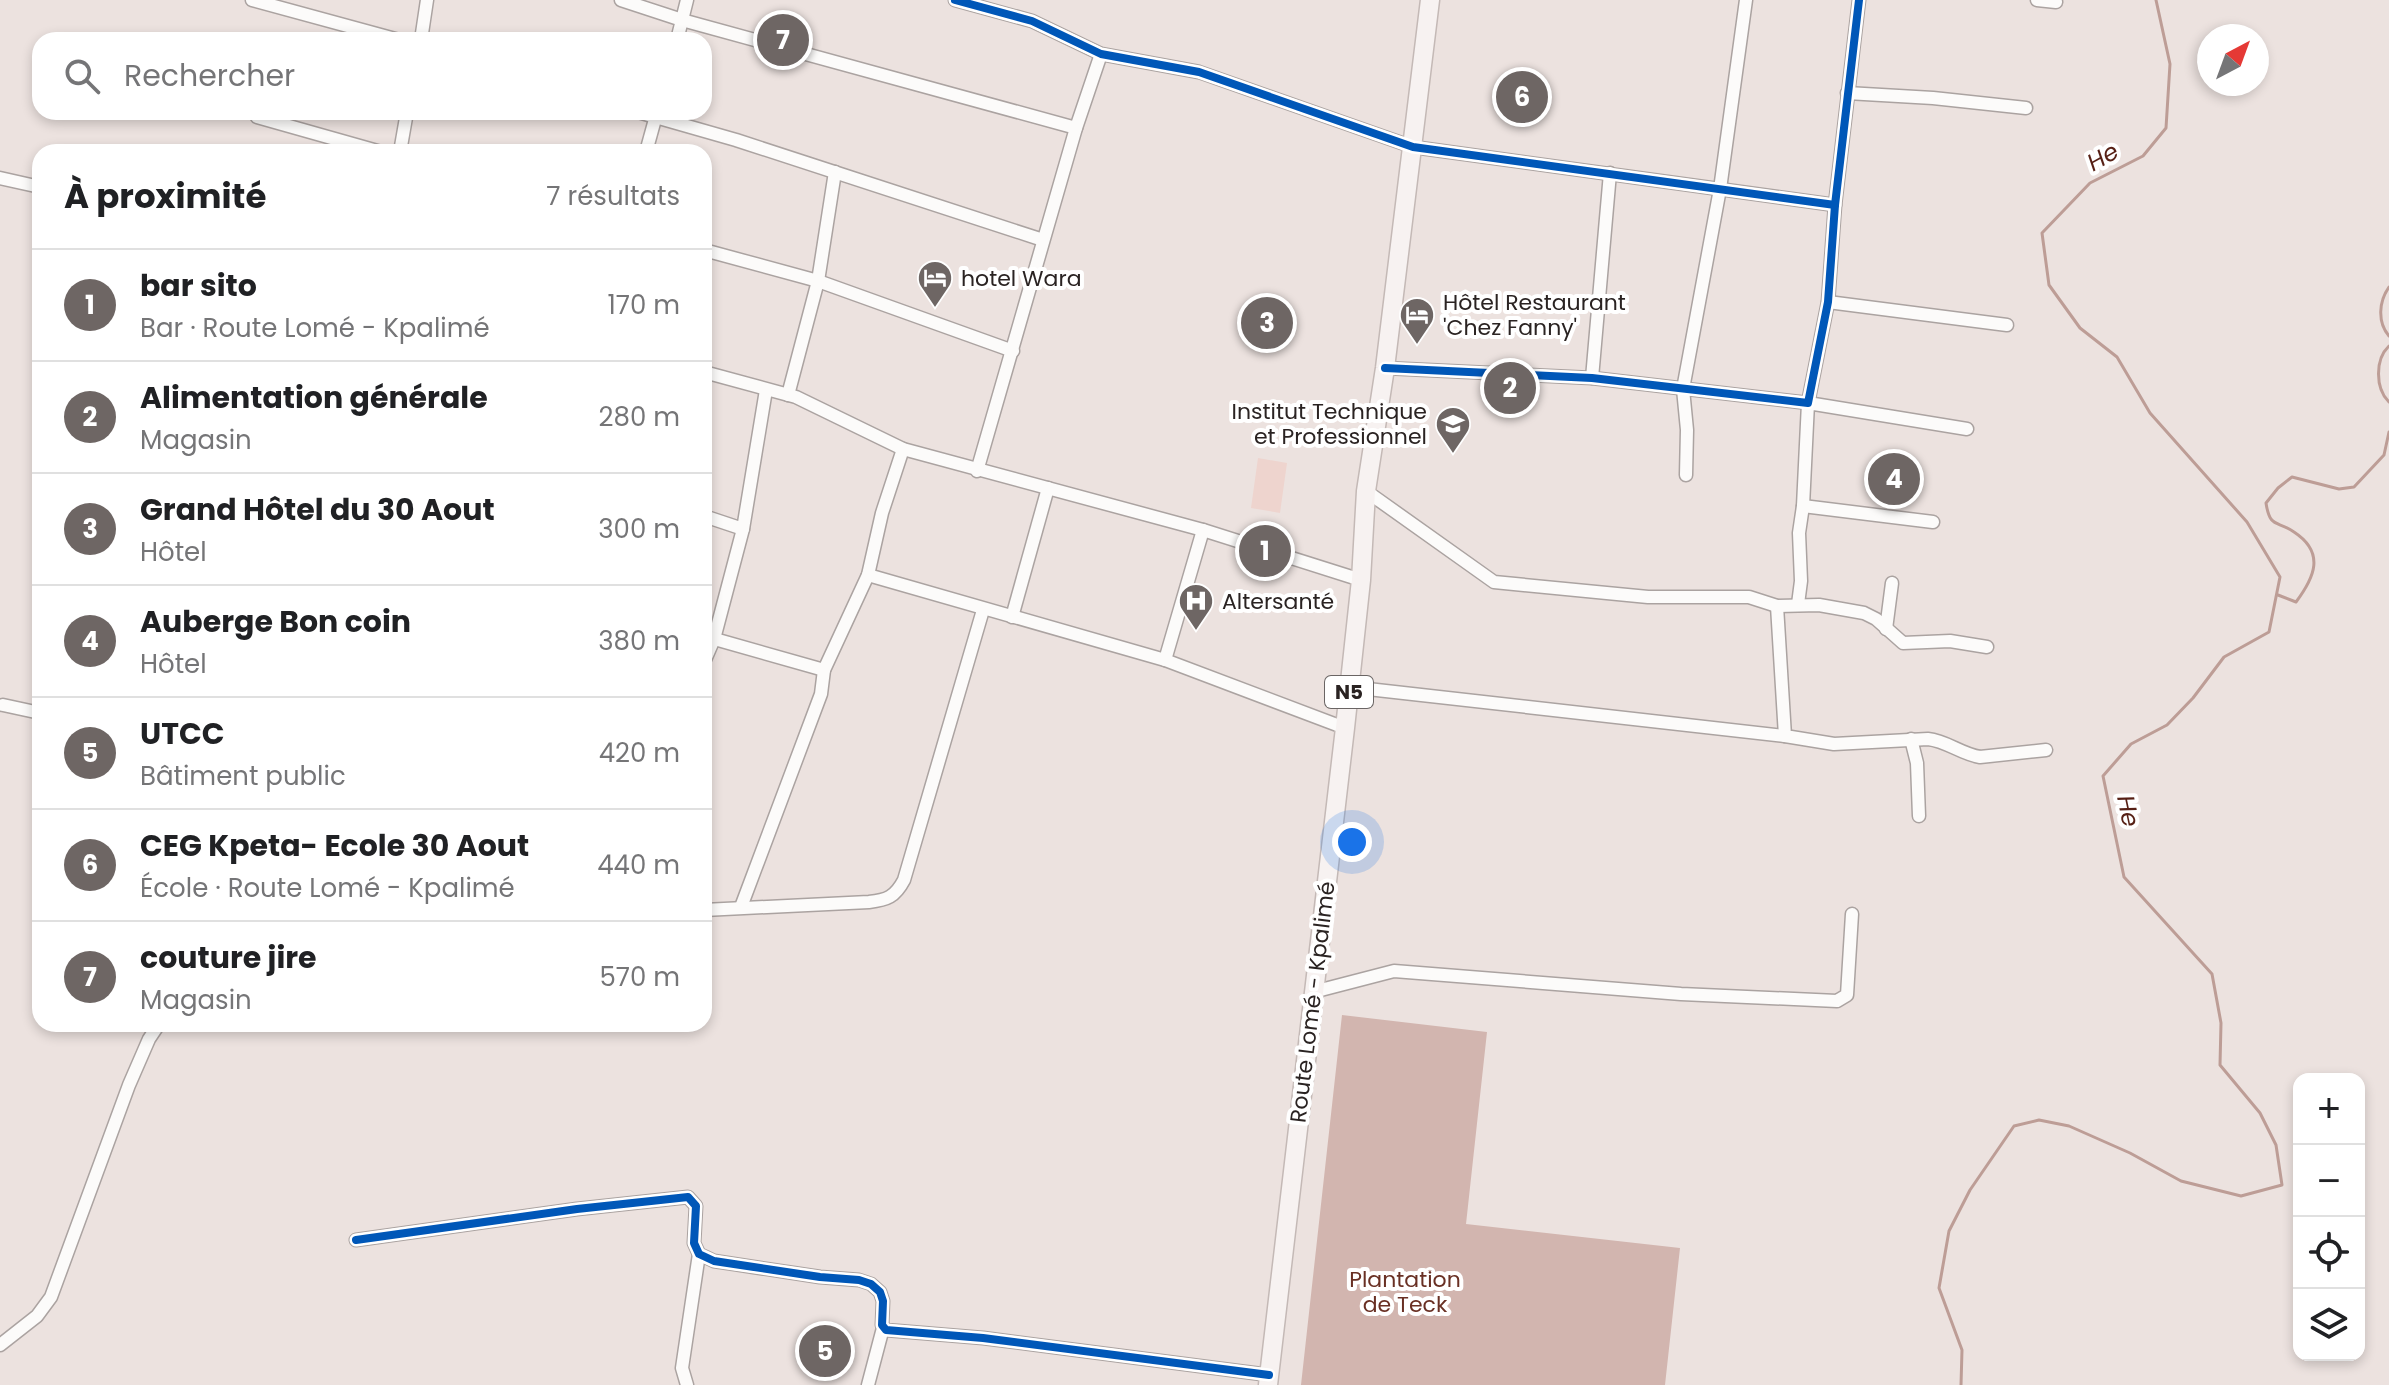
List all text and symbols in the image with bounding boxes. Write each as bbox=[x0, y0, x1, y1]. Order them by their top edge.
pin: 7 bbox=[757, 10, 809, 70]
north arrow bbox=[2197, 24, 2269, 96]
search box bbox=[32, 32, 712, 120]
icon: search bbox=[60, 54, 104, 98]
text: Rechercher bbox=[124, 54, 295, 97]
pin: 6 bbox=[1496, 67, 1548, 127]
water label: He bbox=[2081, 134, 2125, 179]
text: À proximité bbox=[64, 172, 266, 220]
text: 7 résultats bbox=[546, 178, 680, 214]
hotel icon: hotel Wara bbox=[916, 259, 954, 309]
place label: hotel Wara bbox=[961, 263, 1082, 294]
text: bar sito bbox=[140, 264, 257, 307]
text: 1 bbox=[85, 287, 95, 323]
text: 170 m bbox=[607, 287, 680, 323]
place label: Hôtel Restaurant 'Chez Fanny' bbox=[1443, 287, 1626, 343]
pin: 3 bbox=[1241, 293, 1293, 353]
hotel icon: Hôtel Restaurant 'Chez Fanny' bbox=[1398, 296, 1436, 346]
text: Bar · Route Lomé - Kpalimé bbox=[140, 310, 490, 346]
pin: 2 bbox=[1484, 358, 1536, 418]
text: Alimentation générale bbox=[140, 376, 488, 419]
place label: Institut Technique et Professionnel bbox=[1232, 396, 1427, 452]
text: 2 bbox=[83, 399, 97, 435]
text: 280 m bbox=[599, 399, 680, 435]
school or university icon: Institut Technique et Professionnel bbox=[1434, 405, 1472, 455]
text: Magasin bbox=[140, 422, 252, 458]
pin: 4 bbox=[1868, 449, 1920, 509]
text: Grand Hôtel du 30 Aout bbox=[140, 488, 495, 531]
text: 3 bbox=[82, 511, 98, 547]
text: 300 m bbox=[598, 511, 680, 547]
pin: 1 bbox=[1239, 521, 1291, 581]
text: Hôtel bbox=[140, 534, 207, 570]
hospital icon: Altersanté bbox=[1177, 582, 1215, 632]
place label: Altersanté bbox=[1222, 586, 1334, 617]
text: Auberge Bon coin bbox=[140, 600, 411, 643]
text: 4 bbox=[81, 623, 99, 659]
text: 380 m bbox=[598, 623, 680, 659]
text: Hôtel bbox=[140, 646, 207, 682]
road number: N5 bbox=[1325, 676, 1373, 708]
text: UTCC bbox=[140, 712, 225, 755]
text: 5 bbox=[82, 735, 98, 771]
text: 420 m bbox=[599, 735, 680, 771]
text: Bâtiment public bbox=[140, 758, 346, 794]
water label: He bbox=[2109, 792, 2148, 830]
your location bbox=[1332, 822, 1372, 862]
text: CEG Kpeta- Ecole 30 Aout bbox=[140, 824, 529, 867]
text: 6 bbox=[82, 847, 98, 883]
text: 440 m bbox=[597, 847, 680, 883]
text: École · Route Lomé - Kpalimé bbox=[140, 870, 515, 906]
street label: Route Lomé - Kpalimé bbox=[1282, 880, 1343, 1124]
text: couture jire bbox=[140, 936, 317, 979]
text: 7 bbox=[83, 959, 97, 995]
text: 570 m bbox=[599, 959, 680, 995]
text: Magasin bbox=[140, 982, 252, 1018]
map controls bbox=[2293, 1073, 2365, 1361]
button: + bbox=[2293, 1073, 2365, 1145]
button: − bbox=[2293, 1145, 2365, 1217]
button: locate bbox=[2293, 1217, 2365, 1289]
park label: Plantation de Teck bbox=[1349, 1264, 1461, 1320]
button: layers bbox=[2293, 1289, 2365, 1361]
pin: 5 bbox=[799, 1321, 851, 1381]

